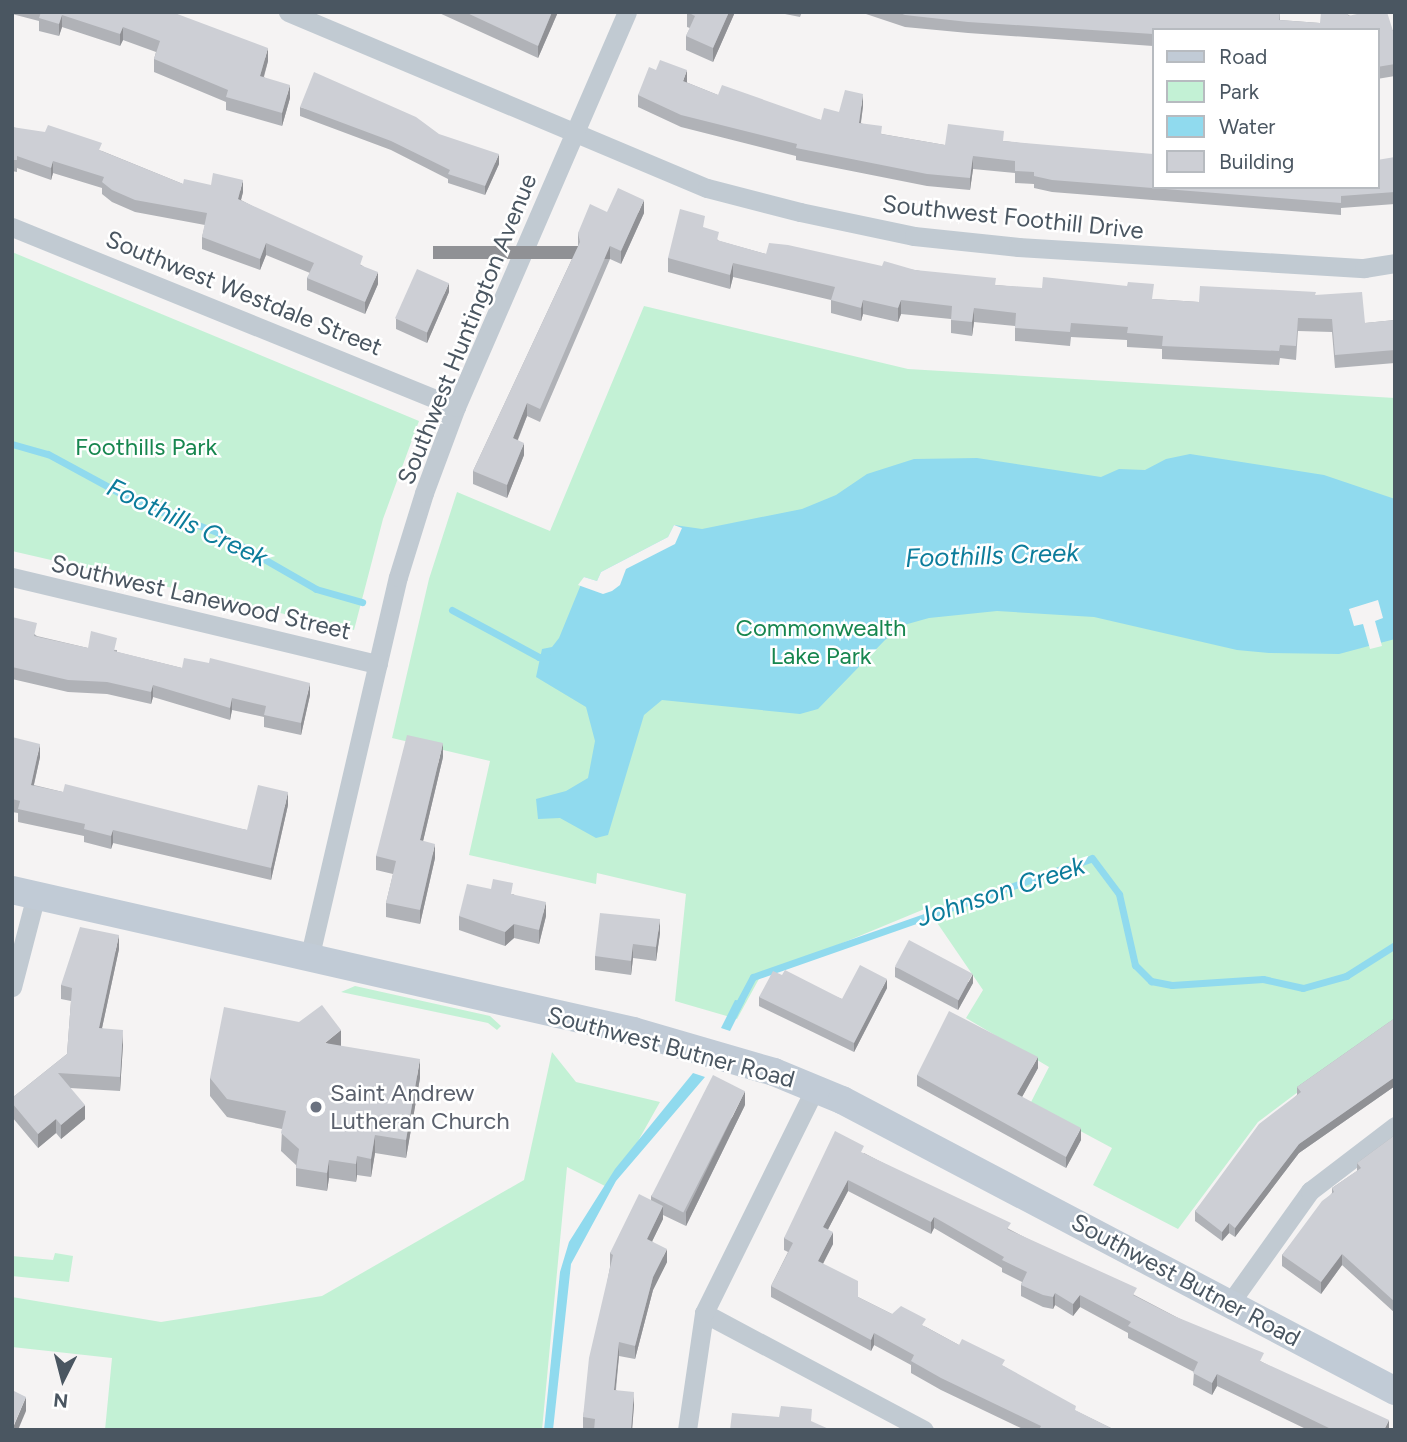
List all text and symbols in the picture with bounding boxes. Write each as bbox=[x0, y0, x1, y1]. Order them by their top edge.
legend bbox=[1152, 28, 1379, 189]
text: Road bbox=[1219, 44, 1267, 69]
text: Park bbox=[1219, 79, 1259, 104]
text: Water bbox=[1219, 114, 1275, 139]
text: Building bbox=[1219, 149, 1294, 174]
street label: Southwest Huntington Avenue bbox=[391, 169, 543, 489]
street label: Southwest Foothill Drive bbox=[881, 189, 1145, 245]
street label: Southwest Westdale Street bbox=[102, 224, 386, 362]
park label: Foothills Park bbox=[75, 433, 217, 461]
water label: Foothills Creek bbox=[102, 472, 272, 574]
water label: Foothills Creek bbox=[905, 537, 1079, 575]
street label: Southwest Lanewood Street bbox=[48, 548, 354, 646]
park label: Commonwealth Lake Park bbox=[736, 614, 906, 670]
water label: Johnson Creek bbox=[913, 850, 1089, 934]
street label: Southwest Butner Road bbox=[544, 1000, 798, 1094]
place label: Saint Andrew Lutheran Church bbox=[330, 1079, 510, 1135]
marker: Saint Andrew Lutheran Church bbox=[308, 1099, 324, 1115]
street label: Southwest Butner Road bbox=[1067, 1207, 1305, 1353]
north arrow bbox=[28, 1344, 98, 1414]
text: N bbox=[52, 1388, 69, 1413]

